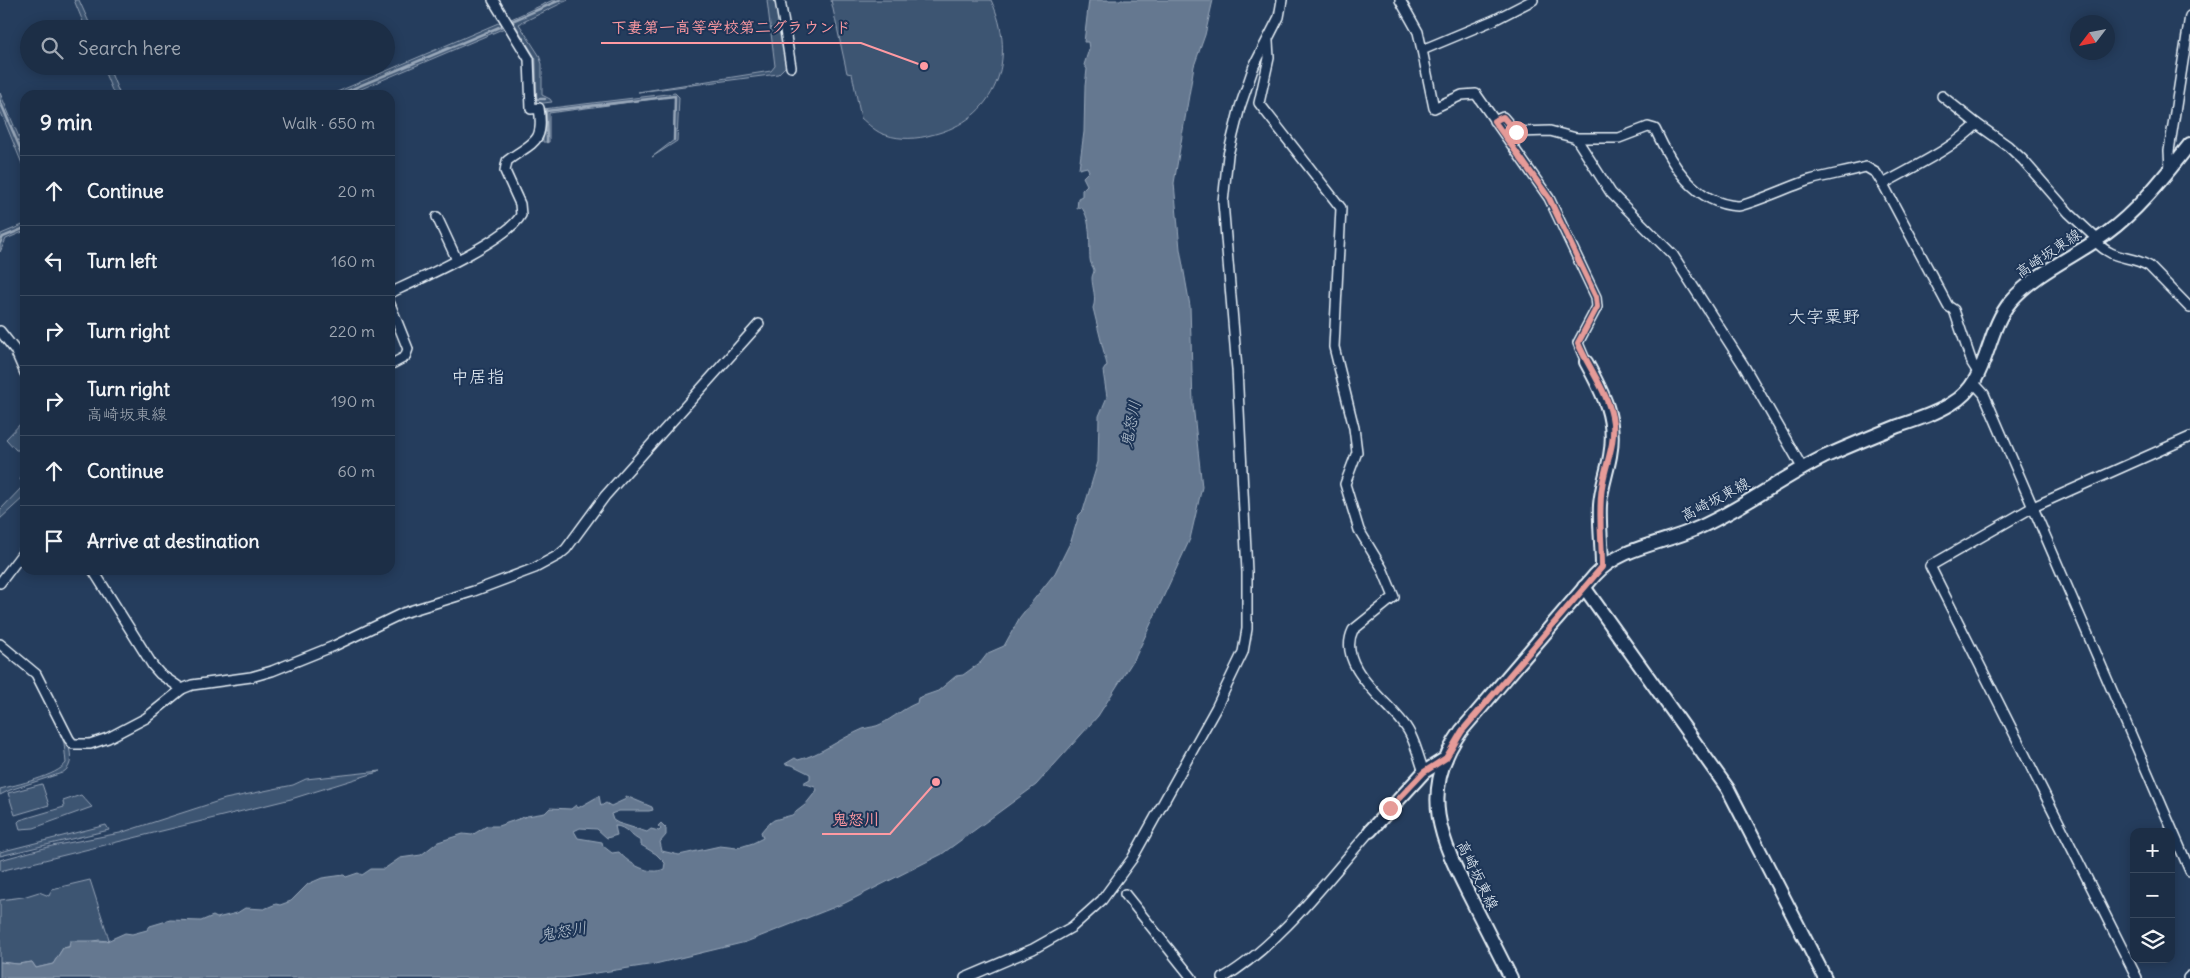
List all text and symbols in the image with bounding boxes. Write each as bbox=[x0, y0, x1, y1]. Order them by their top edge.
callout: 下妻第一高等学校第二グラウンド bbox=[601, 12, 861, 43]
north arrow bbox=[2070, 15, 2115, 60]
text: 下妻第一高等学校第二グラウンド bbox=[611, 17, 851, 37]
search box bbox=[20, 20, 395, 75]
icon: search bbox=[38, 34, 66, 62]
text: Search here bbox=[78, 36, 181, 60]
text: 9 min bbox=[40, 109, 92, 136]
text: Walk · 650 m bbox=[282, 113, 375, 133]
route start bbox=[1505, 121, 1528, 144]
icon: ahead bbox=[40, 177, 68, 205]
text: Continue bbox=[87, 179, 164, 203]
text: 20 m bbox=[338, 181, 375, 201]
street label: 高崎坂東線 bbox=[2012, 224, 2084, 282]
icon: left bbox=[40, 247, 68, 275]
text: Turn left bbox=[87, 249, 157, 273]
text: 160 m bbox=[331, 251, 375, 271]
district label: 大字粟野 bbox=[1788, 305, 1860, 328]
icon: right bbox=[40, 317, 68, 345]
text: Turn right bbox=[87, 319, 170, 343]
text: 220 m bbox=[329, 321, 375, 341]
district label: 中居指 bbox=[451, 365, 505, 388]
text: Turn right bbox=[87, 377, 170, 401]
icon: right bbox=[40, 387, 68, 415]
text: 190 m bbox=[331, 391, 375, 411]
water label: 鬼怒川 bbox=[1116, 399, 1144, 449]
text: 高崎坂東線 bbox=[87, 404, 167, 424]
icon: ahead bbox=[40, 457, 68, 485]
text: Continue bbox=[87, 459, 164, 483]
text: 60 m bbox=[337, 461, 375, 481]
street label: 高崎坂東線 bbox=[1677, 473, 1753, 525]
icon: arrive bbox=[40, 527, 68, 555]
text: Arrive at destination bbox=[87, 529, 260, 553]
route end bbox=[1379, 797, 1402, 820]
callout: 鬼怒川 bbox=[822, 803, 890, 834]
text: 鬼怒川 bbox=[832, 809, 880, 829]
map controls bbox=[2130, 828, 2175, 963]
button: + bbox=[2130, 828, 2175, 873]
street label: 高崎坂東線 bbox=[1453, 837, 1503, 913]
button: − bbox=[2130, 873, 2175, 918]
water label: 鬼怒川 bbox=[538, 917, 588, 945]
button: layers bbox=[2130, 918, 2175, 963]

